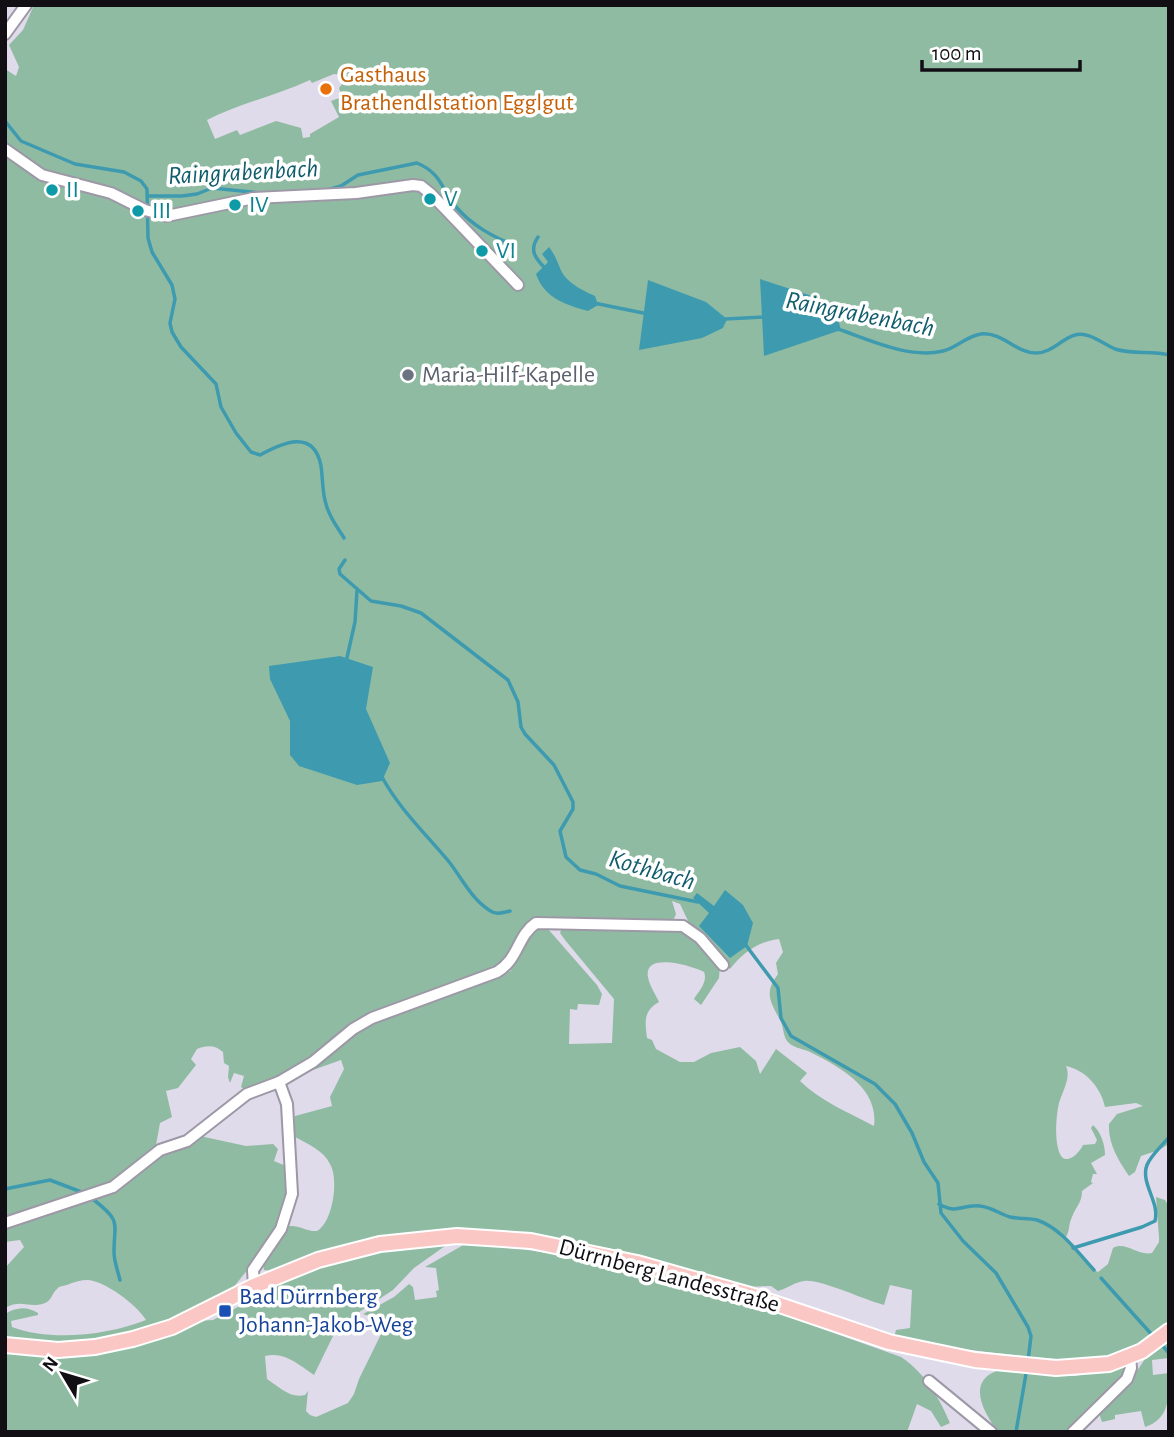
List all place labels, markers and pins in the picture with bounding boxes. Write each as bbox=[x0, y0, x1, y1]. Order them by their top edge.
place label: Gasthaus Brathendlstation Egglgut bbox=[340, 63, 574, 115]
marker: Gasthaus Brathendlstation Egglgut bbox=[318, 81, 334, 97]
place label: II bbox=[66, 178, 79, 202]
marker: II bbox=[44, 182, 60, 198]
place label: V bbox=[444, 187, 458, 211]
marker: V bbox=[422, 191, 438, 207]
place label: IV bbox=[249, 193, 269, 217]
marker: IV bbox=[227, 197, 243, 213]
place label: III bbox=[152, 199, 171, 223]
marker: III bbox=[130, 203, 146, 219]
place label: VI bbox=[496, 239, 516, 263]
marker: VI bbox=[474, 243, 490, 259]
place label: Maria-Hilf-Kapelle bbox=[422, 363, 595, 387]
marker: Maria-Hilf-Kapelle bbox=[400, 367, 416, 383]
place label: Bad Dürrnberg Johann-Jakob-Weg bbox=[239, 1285, 414, 1337]
marker: Bad Dürrnberg Johann-Jakob-Weg bbox=[217, 1303, 233, 1319]

